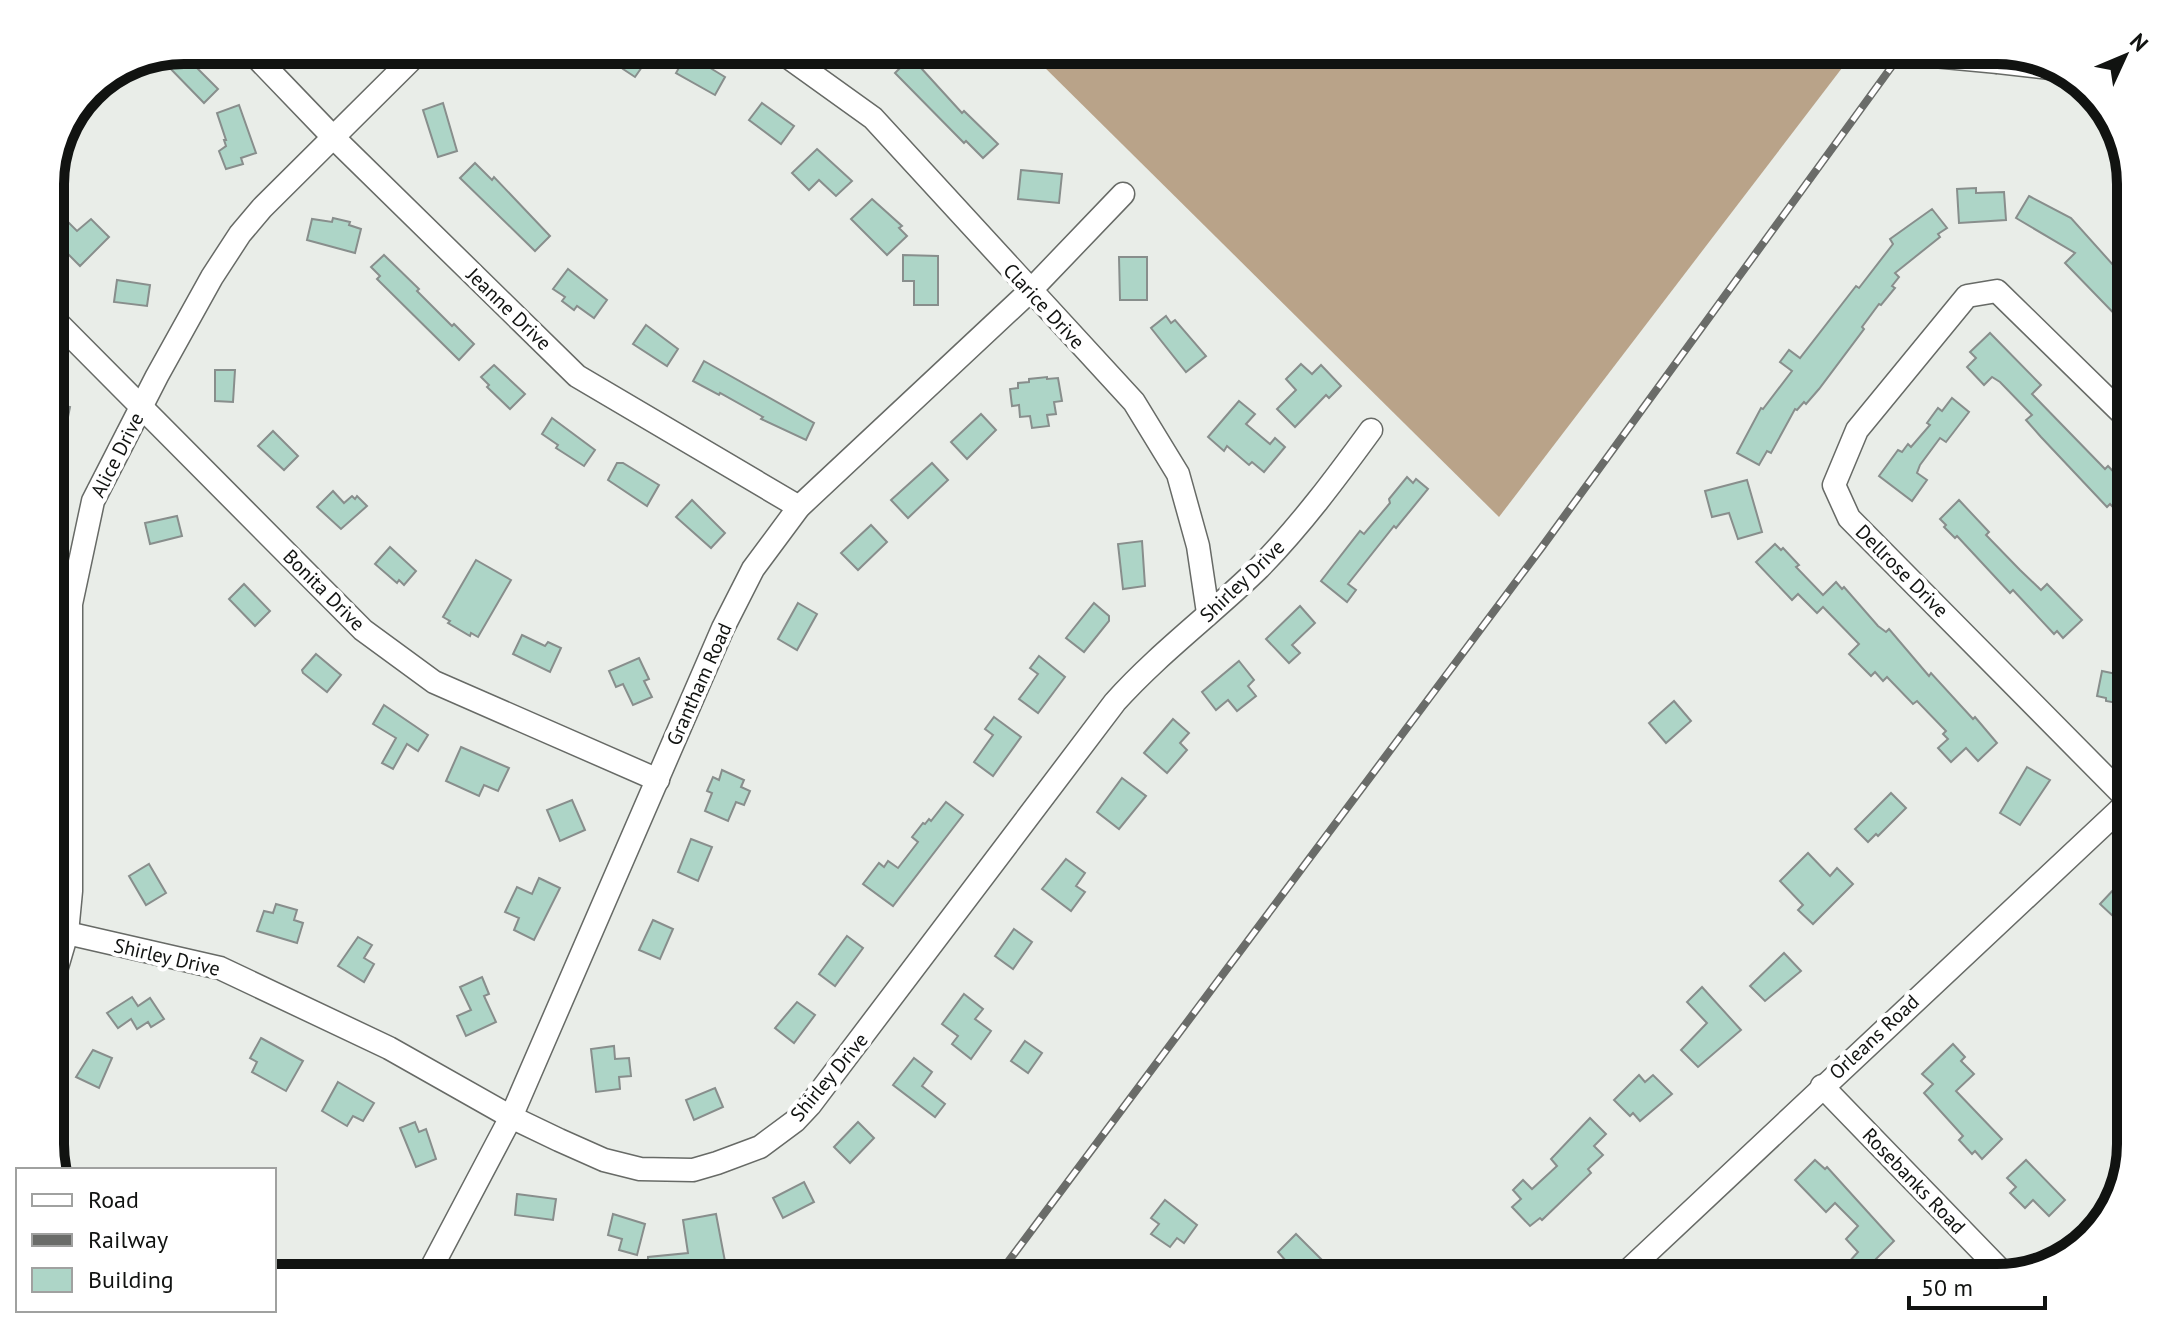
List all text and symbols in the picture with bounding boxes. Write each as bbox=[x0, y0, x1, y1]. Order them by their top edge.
north arrow bbox=[2085, 16, 2165, 96]
text: N bbox=[2124, 27, 2154, 57]
street label: Clarice Drive bbox=[998, 258, 1090, 354]
street label: Jeanne Drive bbox=[460, 261, 557, 356]
street label: Alice Drive bbox=[85, 408, 149, 502]
street label: Dellrose Drive bbox=[1850, 519, 1954, 623]
street label: Shirley Drive bbox=[1194, 534, 1290, 628]
street label: Bonita Drive bbox=[277, 543, 371, 637]
street label: Grantham Road bbox=[660, 619, 738, 749]
street label: Shirley Drive bbox=[111, 932, 223, 982]
street label: Orleans Road bbox=[1824, 989, 1924, 1085]
street label: Shirley Drive bbox=[784, 1027, 874, 1127]
street label: Rosebanks Road bbox=[1857, 1122, 1971, 1240]
legend bbox=[16, 1168, 276, 1312]
text: Road bbox=[88, 1184, 139, 1215]
text: Railway bbox=[88, 1224, 168, 1255]
scale bar bbox=[1909, 1260, 2045, 1310]
text: Building bbox=[88, 1264, 174, 1295]
text: 50 m bbox=[1921, 1272, 1973, 1303]

